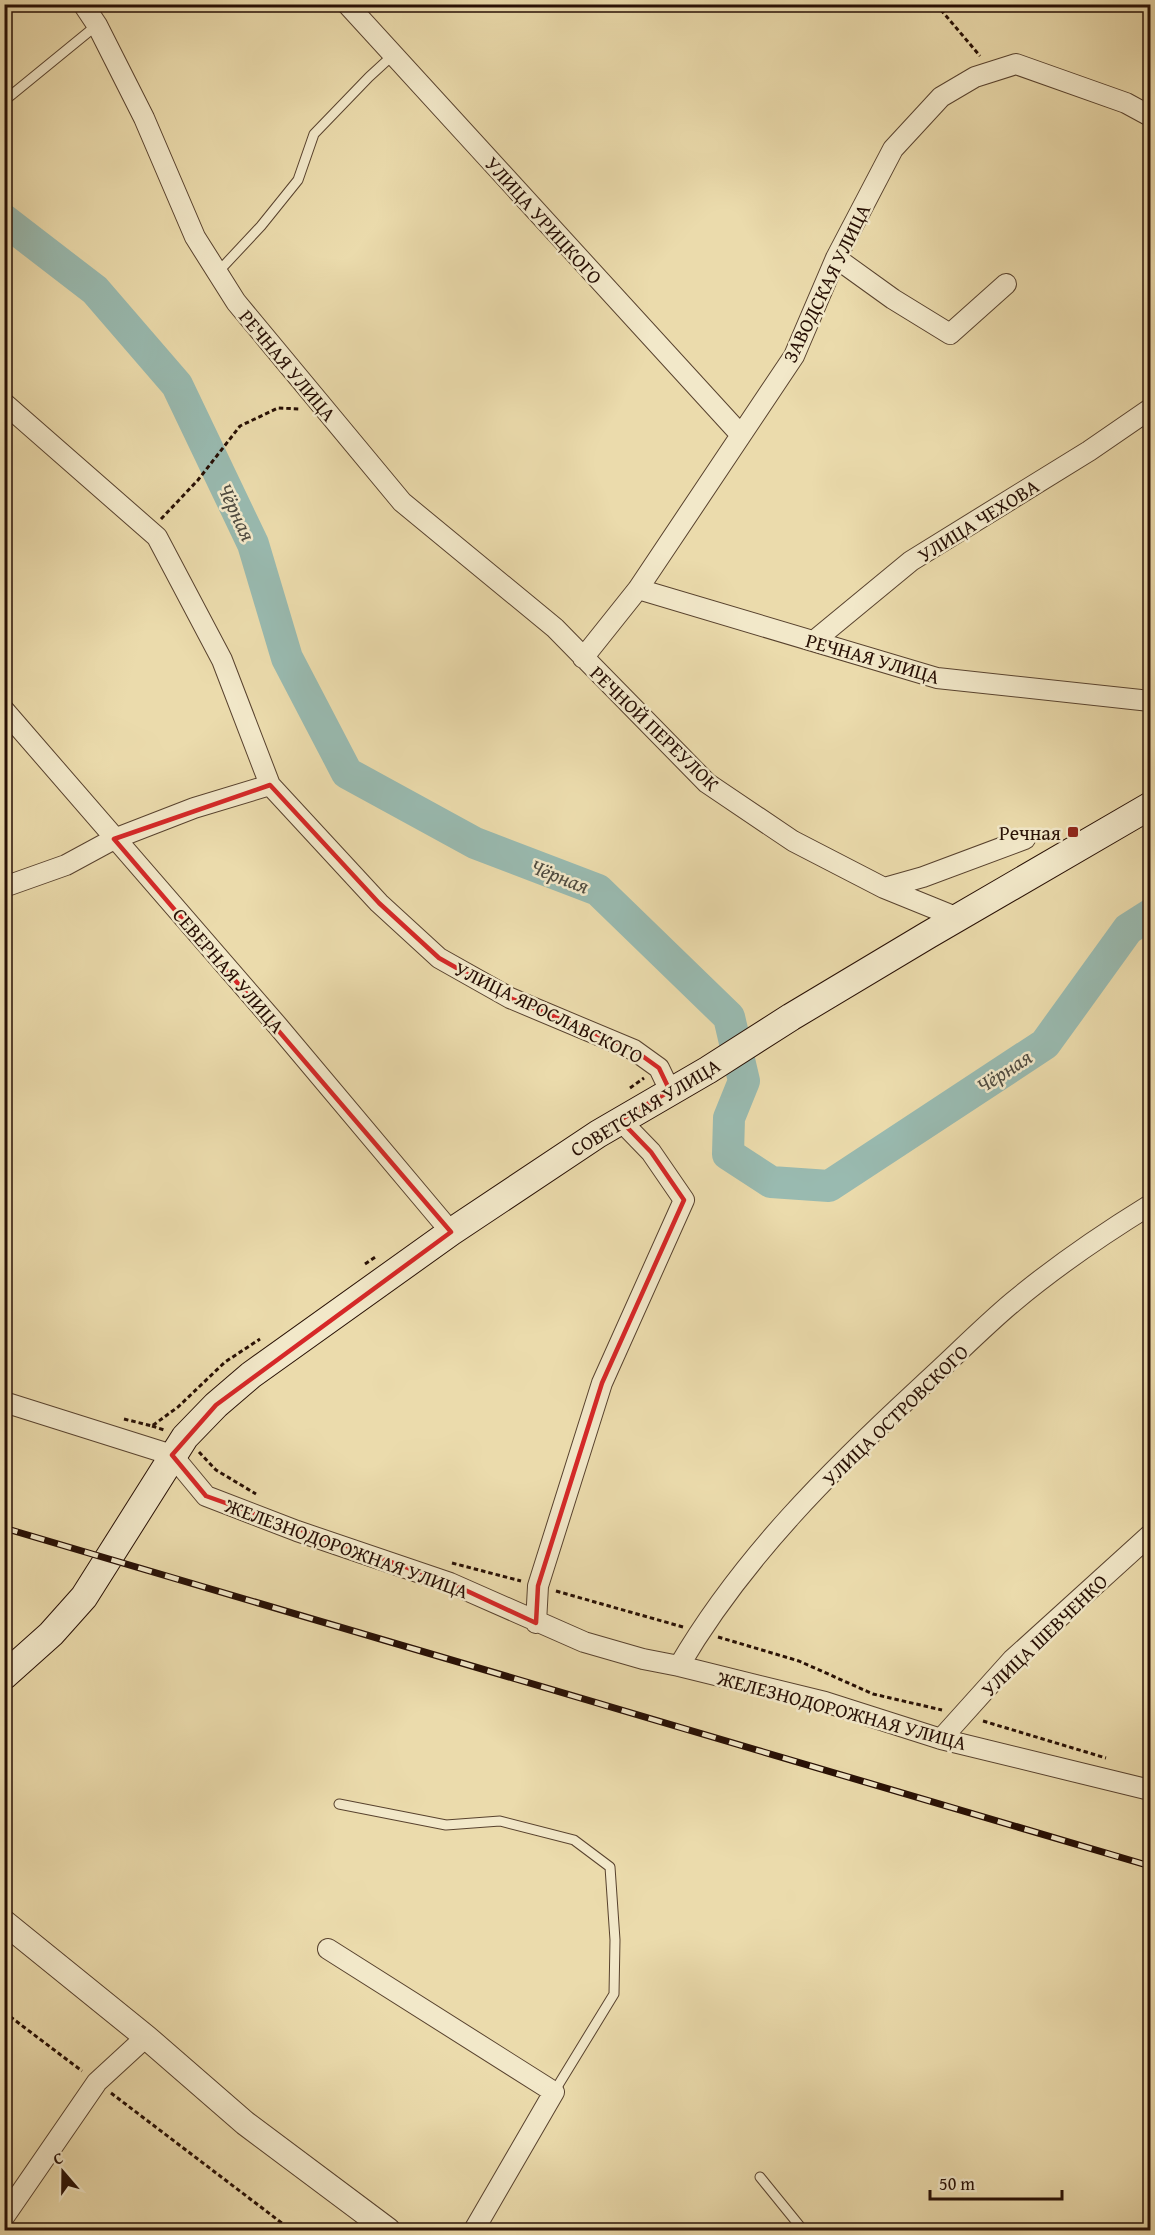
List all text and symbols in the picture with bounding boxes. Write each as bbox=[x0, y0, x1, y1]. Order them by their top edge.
street label: УЛИЦА УРИЦКОГО bbox=[479, 150, 609, 290]
street label: ЗАВОДСКАЯ УЛИЦА bbox=[775, 199, 877, 367]
street label: РЕЧНАЯ УЛИЦА bbox=[233, 303, 343, 427]
street label: УЛИЦА ЧЕХОВА bbox=[912, 471, 1044, 569]
water label: Чёрная bbox=[210, 478, 264, 546]
street label: РЕЧНАЯ УЛИЦА bbox=[803, 625, 943, 691]
street label: РЕЧНОЙ ПЕРЕУЛОК bbox=[584, 659, 727, 798]
place label: Речная bbox=[999, 818, 1061, 847]
marker: Речная bbox=[1066, 825, 1080, 839]
water label: Чёрная bbox=[526, 851, 594, 901]
street label: СЕВЕРНАЯ УЛИЦА bbox=[166, 901, 292, 1039]
street label: УЛИЦА ЯРОСЛАВСКОГО bbox=[450, 954, 648, 1070]
water label: Чёрная bbox=[970, 1041, 1038, 1101]
street label: СОВЕТСКАЯ УЛИЦА bbox=[564, 1051, 726, 1163]
street label: УЛИЦА ОСТРОВСКОГО bbox=[815, 1337, 975, 1493]
street label: ЖЕЛЕЗНОДОРОЖНАЯ УЛИЦА bbox=[220, 1490, 473, 1606]
street label: УЛИЦА ШЕВЧЕНКО bbox=[974, 1567, 1114, 1703]
street label: ЖЕЛЕЗНОДОРОЖНАЯ УЛИЦА bbox=[713, 1662, 970, 1757]
north arrow bbox=[33, 2142, 93, 2202]
text: С bbox=[50, 2145, 66, 2171]
scale bar bbox=[930, 2163, 1062, 2201]
text: 50 m bbox=[939, 2170, 975, 2197]

